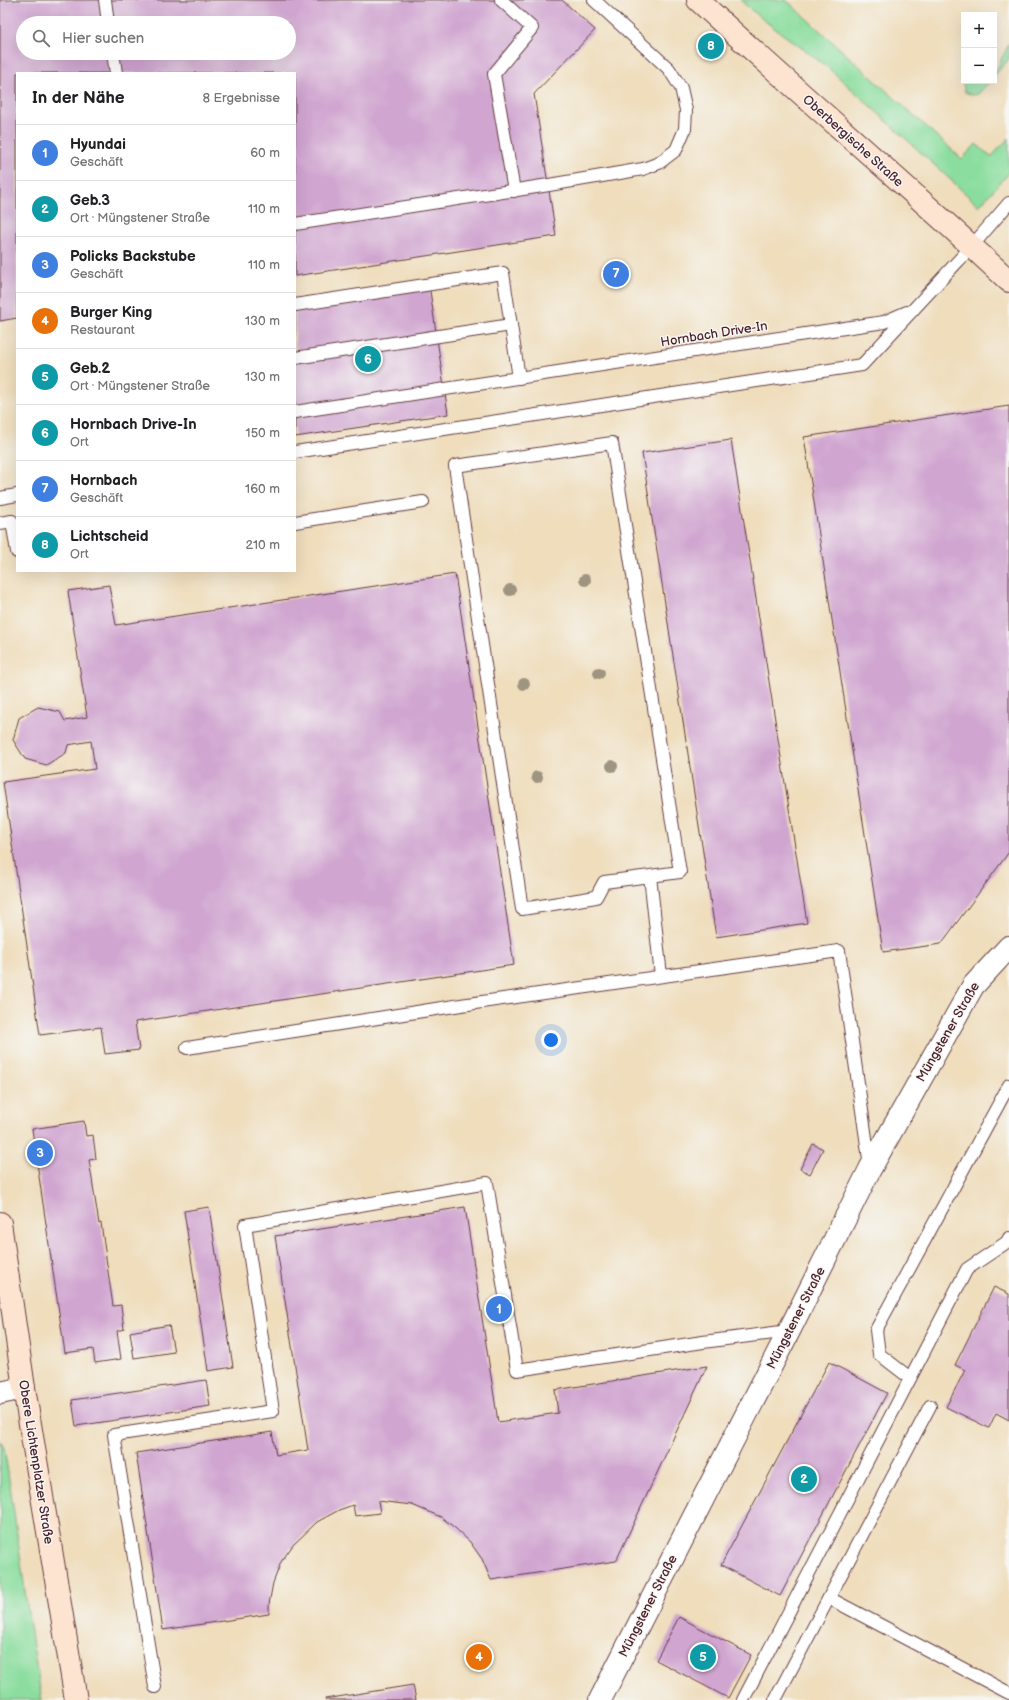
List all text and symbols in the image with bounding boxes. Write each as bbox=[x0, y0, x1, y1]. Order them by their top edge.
map controls bbox=[961, 12, 997, 84]
button: + bbox=[961, 12, 997, 48]
search box bbox=[16, 16, 296, 60]
icon: search bbox=[30, 27, 52, 49]
text: Hier suchen bbox=[62, 29, 144, 48]
pin: 8 bbox=[698, 31, 724, 61]
button: − bbox=[961, 48, 997, 84]
text: In der Nähe bbox=[32, 88, 125, 108]
text: 8 Ergebnisse bbox=[202, 90, 280, 106]
street label: Oberbergische Straße bbox=[799, 92, 907, 191]
text: Hyundai bbox=[70, 135, 126, 154]
text: 1 bbox=[42, 145, 48, 161]
text: 60 m bbox=[250, 145, 280, 161]
text: Geschäft bbox=[70, 154, 123, 170]
text: Geb.3 bbox=[70, 191, 110, 210]
text: 2 bbox=[41, 201, 49, 217]
text: 110 m bbox=[248, 201, 280, 217]
text: Ort · Müngstener Straße bbox=[70, 210, 210, 226]
text: Policks Backstube bbox=[70, 247, 196, 266]
text: 3 bbox=[41, 257, 49, 273]
text: 110 m bbox=[248, 257, 280, 273]
pin: 7 bbox=[603, 259, 629, 289]
text: Geschäft bbox=[70, 266, 123, 282]
text: Burger King bbox=[70, 303, 152, 322]
text: 4 bbox=[41, 313, 49, 329]
text: 130 m bbox=[245, 313, 280, 329]
street label: Hornbach Drive-In bbox=[659, 318, 769, 350]
text: Restaurant bbox=[70, 322, 135, 338]
pin: 6 bbox=[355, 344, 381, 374]
text: Geb.2 bbox=[70, 359, 110, 378]
text: 5 bbox=[41, 369, 49, 385]
text: 130 m bbox=[245, 369, 280, 385]
text: Ort · Müngstener Straße bbox=[70, 378, 210, 394]
text: Hornbach Drive-In bbox=[70, 415, 197, 434]
text: 6 bbox=[41, 425, 49, 441]
text: 150 m bbox=[246, 425, 280, 441]
text: Ort bbox=[70, 434, 89, 450]
text: Hornbach bbox=[70, 471, 137, 490]
text: 7 bbox=[41, 481, 49, 497]
text: 160 m bbox=[245, 481, 280, 497]
text: Geschäft bbox=[70, 490, 123, 506]
text: Lichtscheid bbox=[70, 527, 149, 546]
text: 8 bbox=[41, 537, 49, 553]
text: 210 m bbox=[246, 537, 280, 553]
text: Ort bbox=[70, 546, 89, 562]
street label: Müngstener Straße bbox=[913, 979, 983, 1085]
your location bbox=[541, 1030, 561, 1050]
pin: 3 bbox=[27, 1138, 53, 1168]
street label: Müngstener Straße bbox=[763, 1264, 829, 1372]
pin: 1 bbox=[486, 1294, 512, 1324]
street label: Obere Lichtenplatzer Straße bbox=[15, 1379, 57, 1545]
pin: 2 bbox=[791, 1464, 817, 1494]
street label: Müngstener Straße bbox=[615, 1552, 681, 1660]
pin: 4 bbox=[466, 1642, 492, 1672]
pin: 5 bbox=[690, 1642, 716, 1672]

